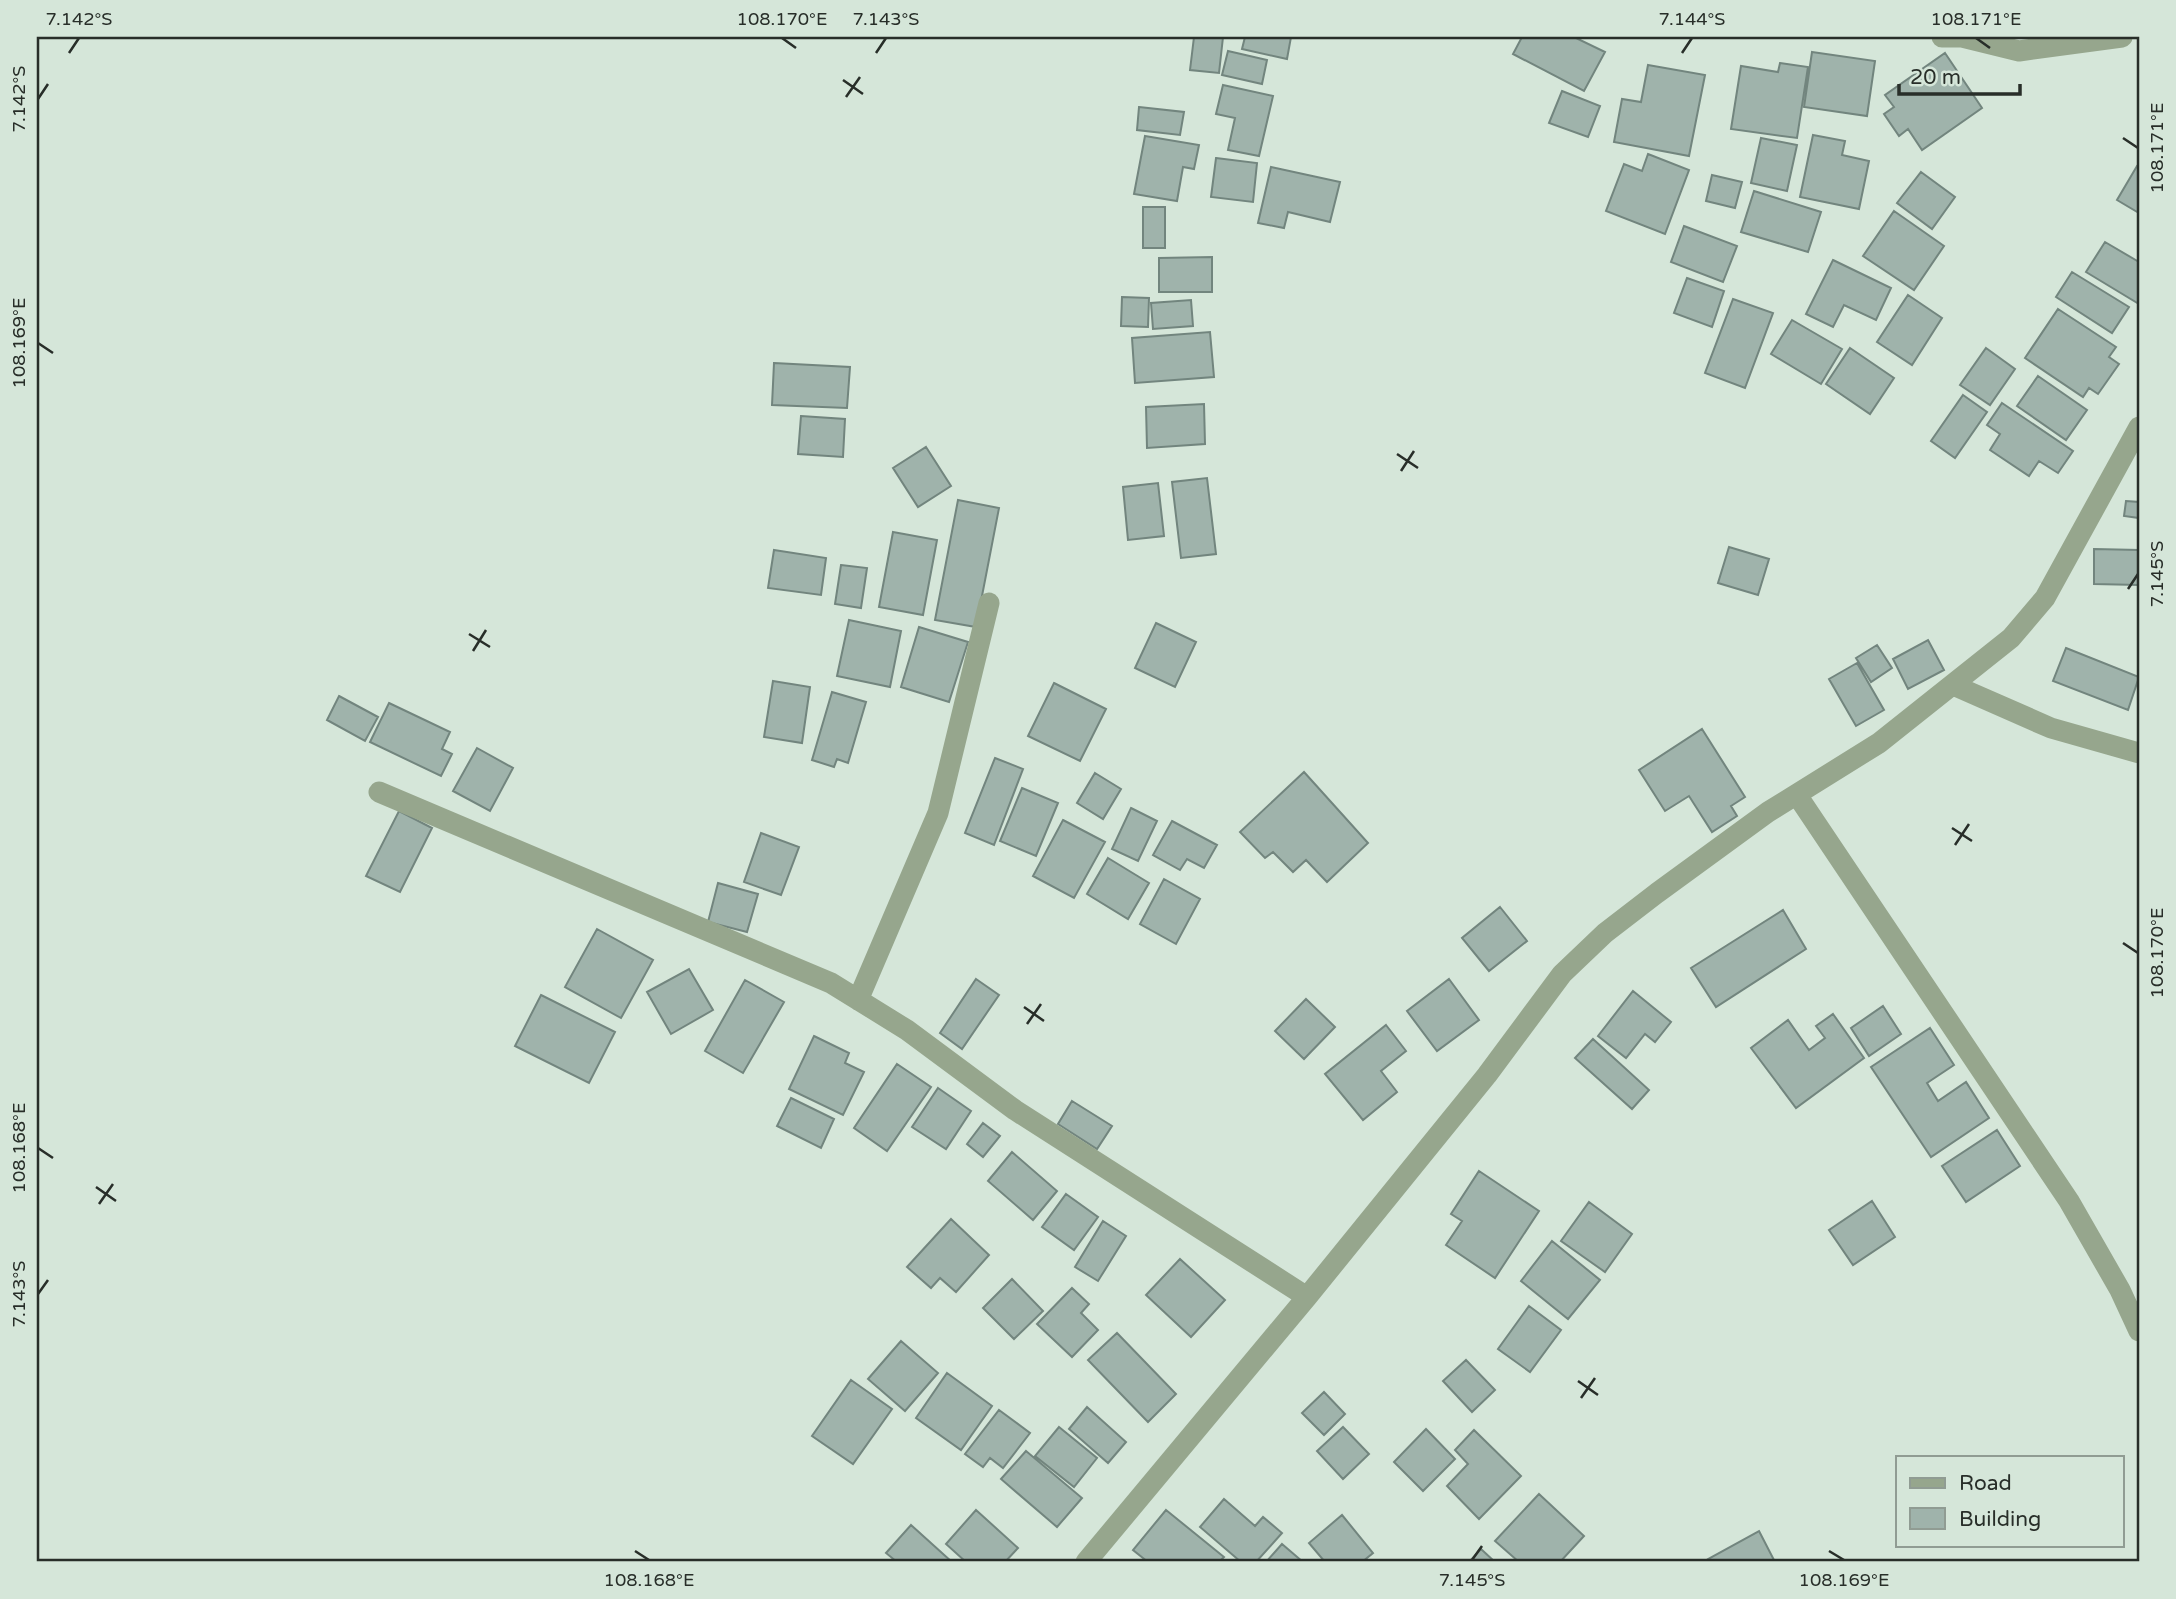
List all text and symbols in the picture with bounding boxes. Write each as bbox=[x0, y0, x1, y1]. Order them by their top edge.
text: 7.142°S bbox=[46, 8, 112, 30]
text: 108.170°E bbox=[737, 8, 827, 30]
text: 7.143°S bbox=[853, 8, 919, 30]
text: 7.144°S bbox=[1659, 8, 1725, 30]
text: 108.171°E bbox=[1931, 8, 2021, 30]
scale bar bbox=[1899, 52, 2020, 96]
text: 20 m bbox=[1910, 65, 1961, 90]
text: 7.142°S bbox=[8, 66, 30, 132]
text: 108.171°E bbox=[2146, 103, 2168, 193]
text: 108.169°E bbox=[8, 298, 30, 388]
text: 7.145°S bbox=[2146, 541, 2168, 607]
text: 108.170°E bbox=[2146, 908, 2168, 998]
text: 108.168°E bbox=[8, 1103, 30, 1193]
text: 7.143°S bbox=[8, 1261, 30, 1327]
legend bbox=[1896, 1456, 2124, 1546]
text: Road bbox=[1959, 1471, 2012, 1496]
text: Building bbox=[1959, 1507, 2041, 1532]
text: 108.168°E bbox=[604, 1569, 694, 1591]
text: 7.145°S bbox=[1439, 1569, 1505, 1591]
text: 108.169°E bbox=[1799, 1569, 1889, 1591]

